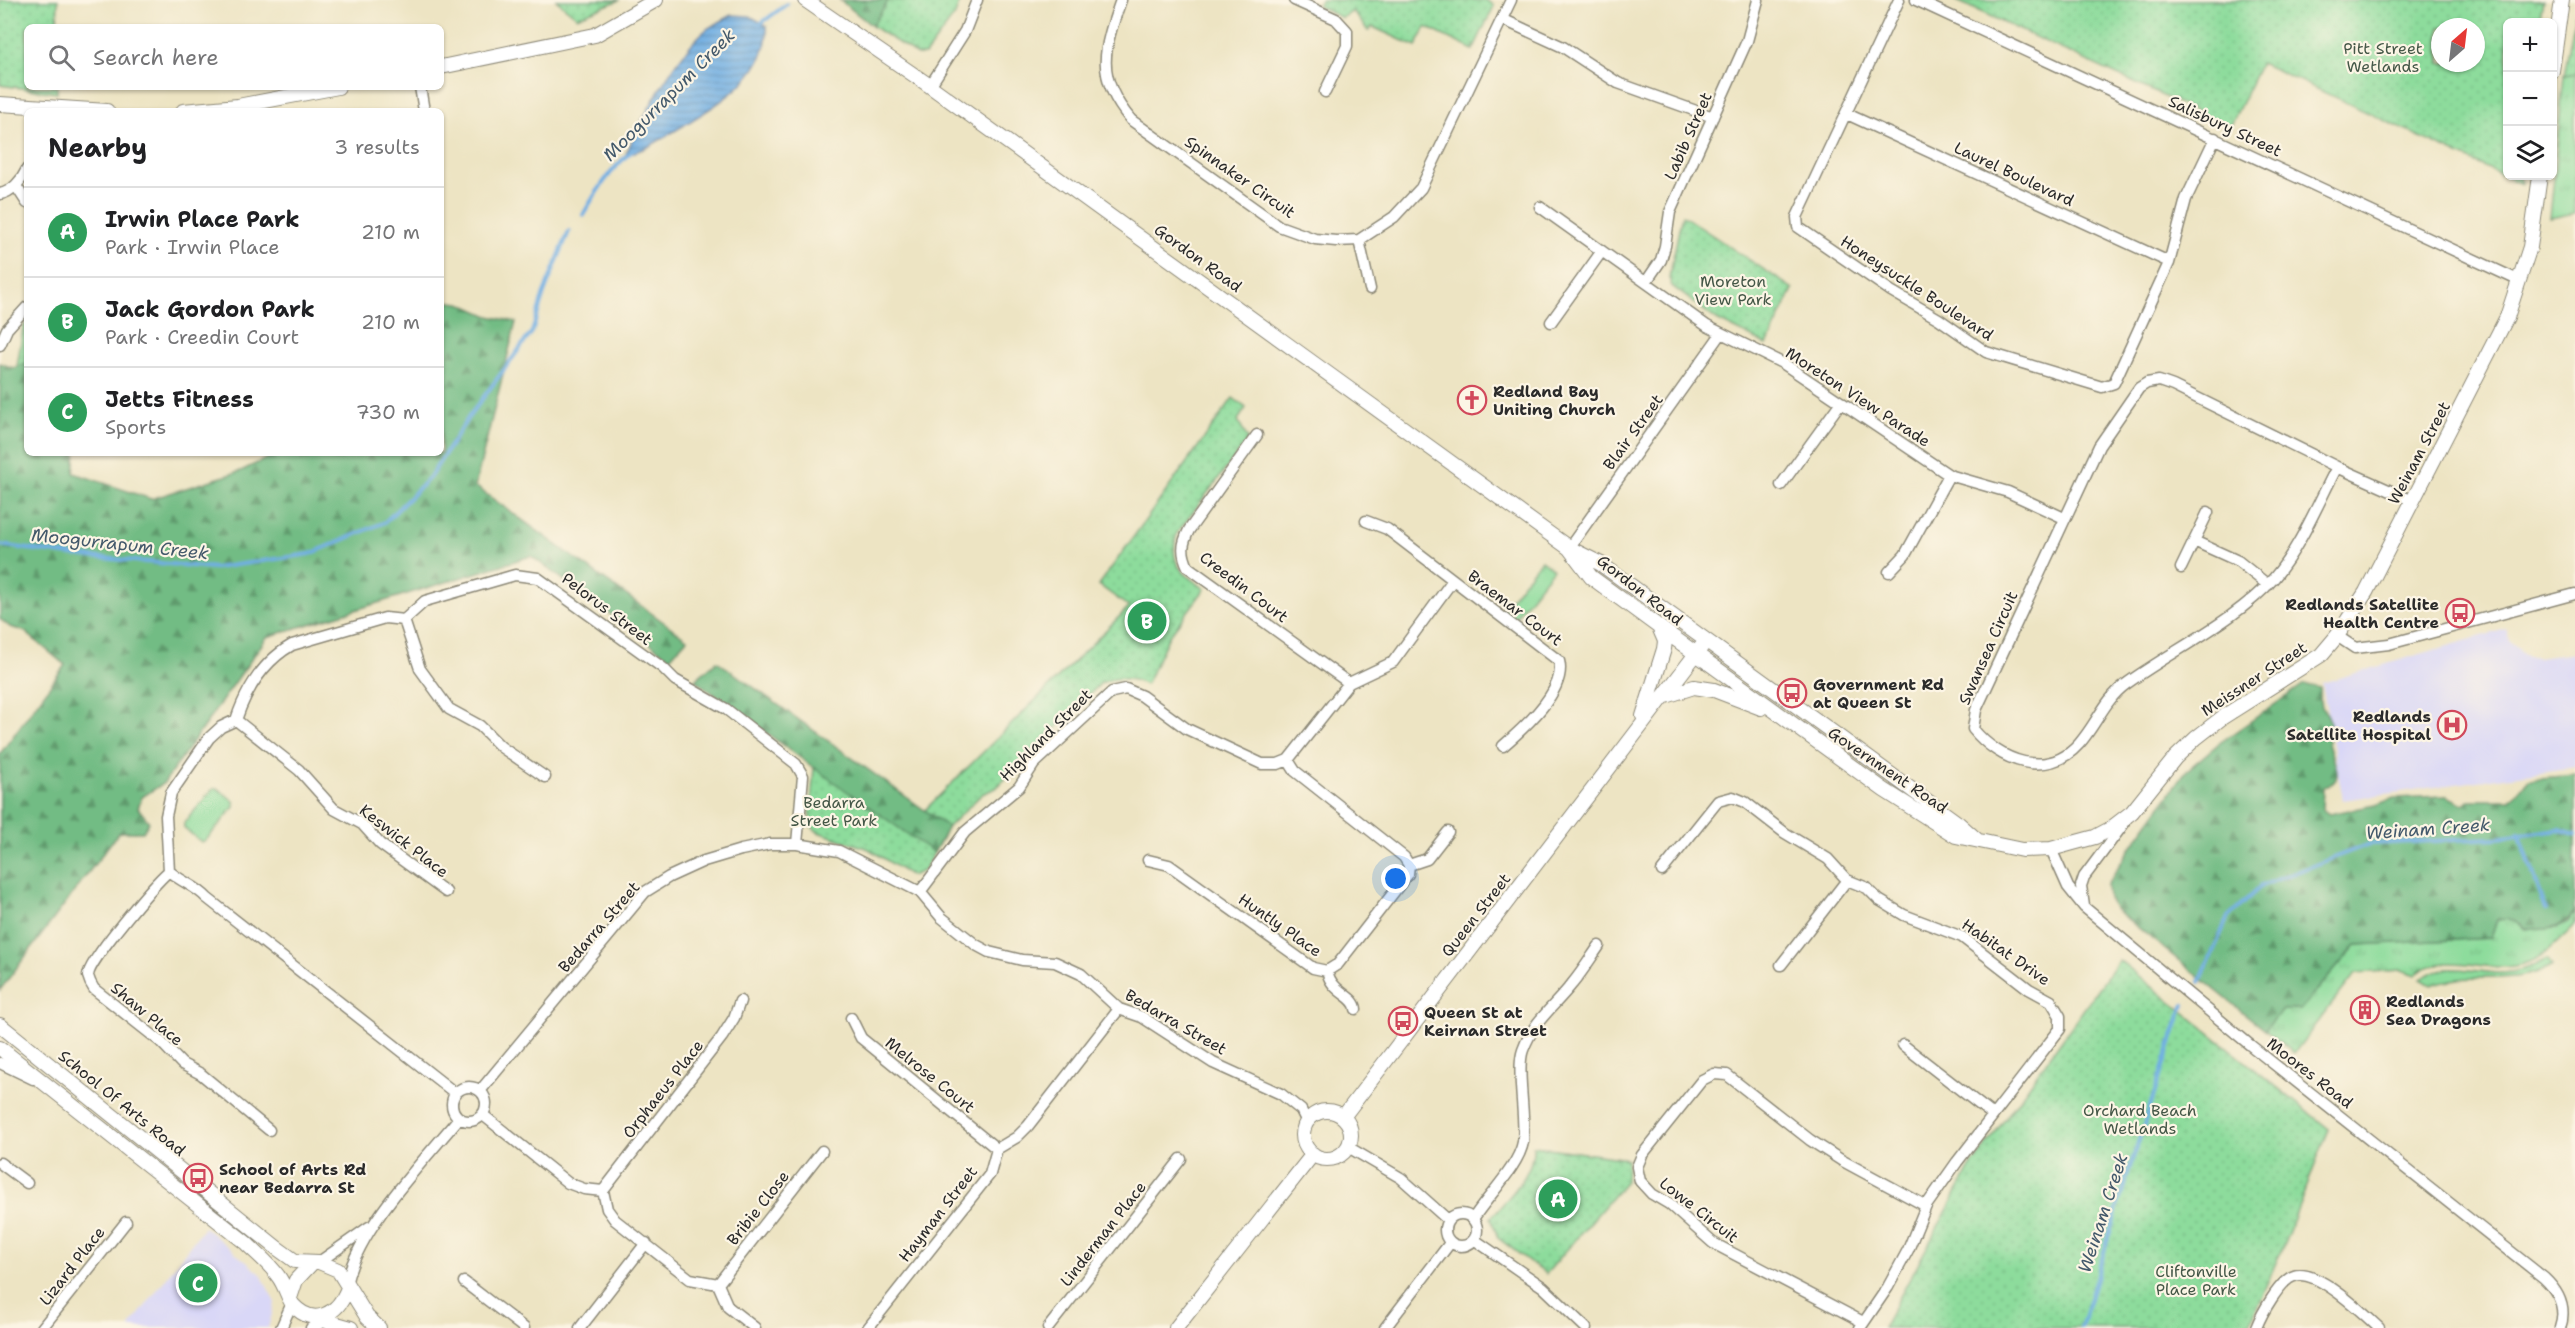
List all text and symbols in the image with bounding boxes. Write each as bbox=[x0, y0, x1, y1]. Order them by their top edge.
north arrow bbox=[2431, 18, 2485, 72]
map controls bbox=[2503, 18, 2557, 180]
button: + bbox=[2503, 18, 2557, 72]
water label: Moogurrapum Creek bbox=[598, 23, 741, 166]
search box bbox=[24, 24, 444, 90]
park label: Pitt Street Wetlands bbox=[2343, 38, 2423, 77]
icon: search bbox=[45, 41, 78, 74]
text: Search here bbox=[93, 43, 219, 72]
button: − bbox=[2503, 72, 2557, 126]
street label: Labib Street bbox=[1659, 89, 1717, 183]
street label: Salisbury Street bbox=[2165, 91, 2285, 161]
button: layers bbox=[2503, 126, 2557, 180]
text: Nearby bbox=[48, 130, 147, 165]
street label: Spinnaker Circuit bbox=[1181, 131, 1299, 223]
text: 3 results bbox=[334, 134, 420, 160]
street label: Laurel Boulevard bbox=[1951, 137, 2077, 211]
text: Irwin Place Park bbox=[105, 205, 300, 234]
text: A bbox=[60, 219, 75, 245]
text: 210 m bbox=[361, 219, 420, 245]
street label: Gordon Road bbox=[1150, 219, 1246, 297]
street label: Honeysuckle Boulevard bbox=[1836, 231, 1998, 345]
text: Park · Irwin Place bbox=[105, 234, 279, 260]
park label: Moreton View Park bbox=[1694, 271, 1772, 310]
text: Jack Gordon Park bbox=[105, 295, 315, 324]
text: B bbox=[61, 309, 74, 335]
text: 210 m bbox=[361, 309, 420, 335]
text: Park · Creedin Court bbox=[105, 324, 299, 350]
street label: Moreton View Parade bbox=[1782, 342, 1934, 452]
place label: Redland Bay Uniting Church bbox=[1493, 381, 1616, 420]
church icon: Redland Bay Uniting Church bbox=[1456, 384, 1488, 416]
text: Jetts Fitness bbox=[105, 385, 254, 414]
street label: Blair Street bbox=[1598, 390, 1668, 474]
street label: Weinam Street bbox=[2383, 398, 2455, 508]
text: C bbox=[61, 399, 74, 425]
text: 730 m bbox=[356, 399, 420, 425]
text: Sports bbox=[105, 414, 166, 440]
water label: Moogurrapum Creek bbox=[30, 523, 210, 565]
street label: Creedin Court bbox=[1195, 547, 1293, 627]
street label: Gordon Road bbox=[1593, 550, 1687, 630]
street label: Braemar Court bbox=[1463, 565, 1567, 651]
street label: Pelorus Street bbox=[557, 568, 657, 650]
street label: Swansea Circuit bbox=[1954, 588, 2022, 708]
place label: Redlands Satellite Health Centre bbox=[2285, 594, 2439, 633]
bus stop icon: Redlands Satellite Health Centre bbox=[2444, 597, 2476, 629]
pin: B bbox=[1128, 598, 1166, 644]
street label: Meissner Street bbox=[2197, 637, 2311, 721]
place label: Government Rd at Queen St bbox=[1813, 674, 1944, 713]
bus stop icon: Government Rd at Queen St bbox=[1776, 677, 1808, 709]
street label: Highland Street bbox=[995, 684, 1097, 786]
place label: Redlands Satellite Hospital bbox=[2287, 706, 2431, 745]
hospital icon: Redlands Satellite Hospital bbox=[2436, 709, 2468, 741]
street label: Government Road bbox=[1824, 722, 1952, 818]
park label: Bedarra Street Park bbox=[791, 792, 877, 831]
street label: Keswick Place bbox=[355, 800, 453, 882]
water label: Weinam Creek bbox=[2365, 813, 2492, 845]
your location bbox=[1381, 864, 1410, 893]
street label: Queen Street bbox=[1437, 869, 1515, 961]
street label: Bedarra Street bbox=[554, 877, 644, 977]
street label: Huntly Place bbox=[1234, 889, 1326, 961]
street label: Habitat Drive bbox=[1958, 914, 2054, 990]
street label: Shaw Place bbox=[106, 978, 188, 1050]
street label: Bedarra Street bbox=[1121, 984, 1231, 1060]
place label: Redlands Sea Dragons bbox=[2386, 991, 2491, 1030]
building icon: Redlands Sea Dragons bbox=[2349, 994, 2381, 1026]
place label: Queen St at Keirnan Street bbox=[1424, 1002, 1547, 1041]
bus stop icon: Queen St at Keirnan Street bbox=[1387, 1005, 1419, 1037]
street label: Melrose Court bbox=[881, 1032, 979, 1118]
street label: Moores Road bbox=[2263, 1033, 2357, 1113]
street label: Orphaeus Place bbox=[618, 1035, 708, 1143]
street label: School Of Arts Road bbox=[54, 1045, 190, 1161]
park label: Orchard Beach Wetlands bbox=[2083, 1100, 2197, 1139]
water label: Weinam Creek bbox=[2072, 1149, 2134, 1276]
place label: School of Arts Rd near Bedarra St bbox=[219, 1159, 366, 1198]
bus stop icon: School of Arts Rd near Bedarra St bbox=[182, 1162, 214, 1194]
street label: Hayman Street bbox=[894, 1162, 982, 1266]
street label: Bribie Close bbox=[722, 1166, 794, 1250]
street label: Lowe Circuit bbox=[1655, 1173, 1743, 1247]
pin: A bbox=[1538, 1176, 1578, 1222]
street label: Linderman Place bbox=[1055, 1177, 1151, 1291]
street label: Lizard Place bbox=[35, 1222, 109, 1310]
pin: C bbox=[178, 1260, 218, 1306]
park label: Cliftonville Place Park bbox=[2155, 1261, 2237, 1300]

